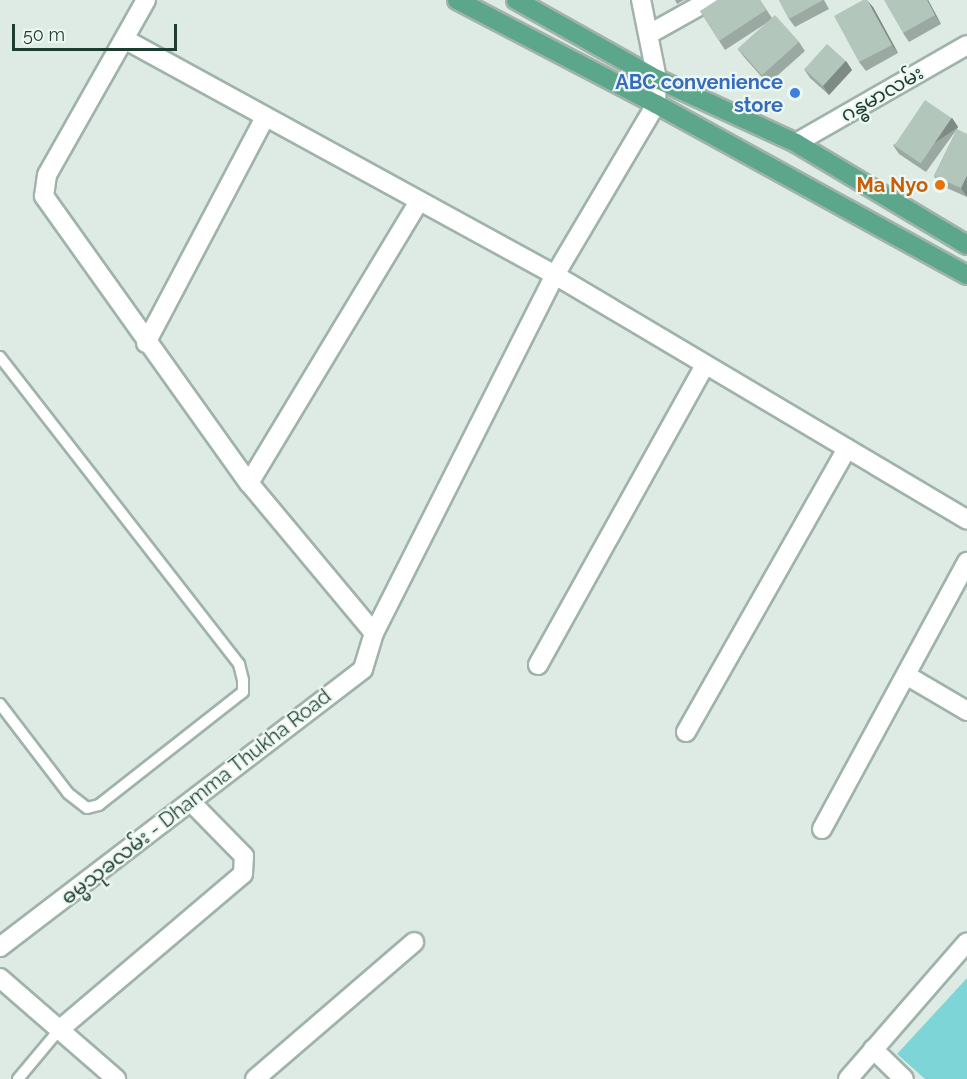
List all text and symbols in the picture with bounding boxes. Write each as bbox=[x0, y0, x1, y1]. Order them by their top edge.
scale bar bbox=[15, 12, 180, 50]
text: 50 m bbox=[23, 24, 65, 45]
street label: ဂန္ဓမာလမ်း bbox=[836, 61, 928, 127]
place label: ABC convenience store bbox=[615, 70, 783, 117]
marker: ABC convenience store bbox=[788, 86, 802, 100]
place label: Ma Nyo bbox=[857, 173, 928, 197]
marker: Ma Nyo bbox=[933, 178, 947, 192]
street label: ဓမ္မသုခလမ်း - Dhamma Thukha Road bbox=[56, 684, 336, 910]

